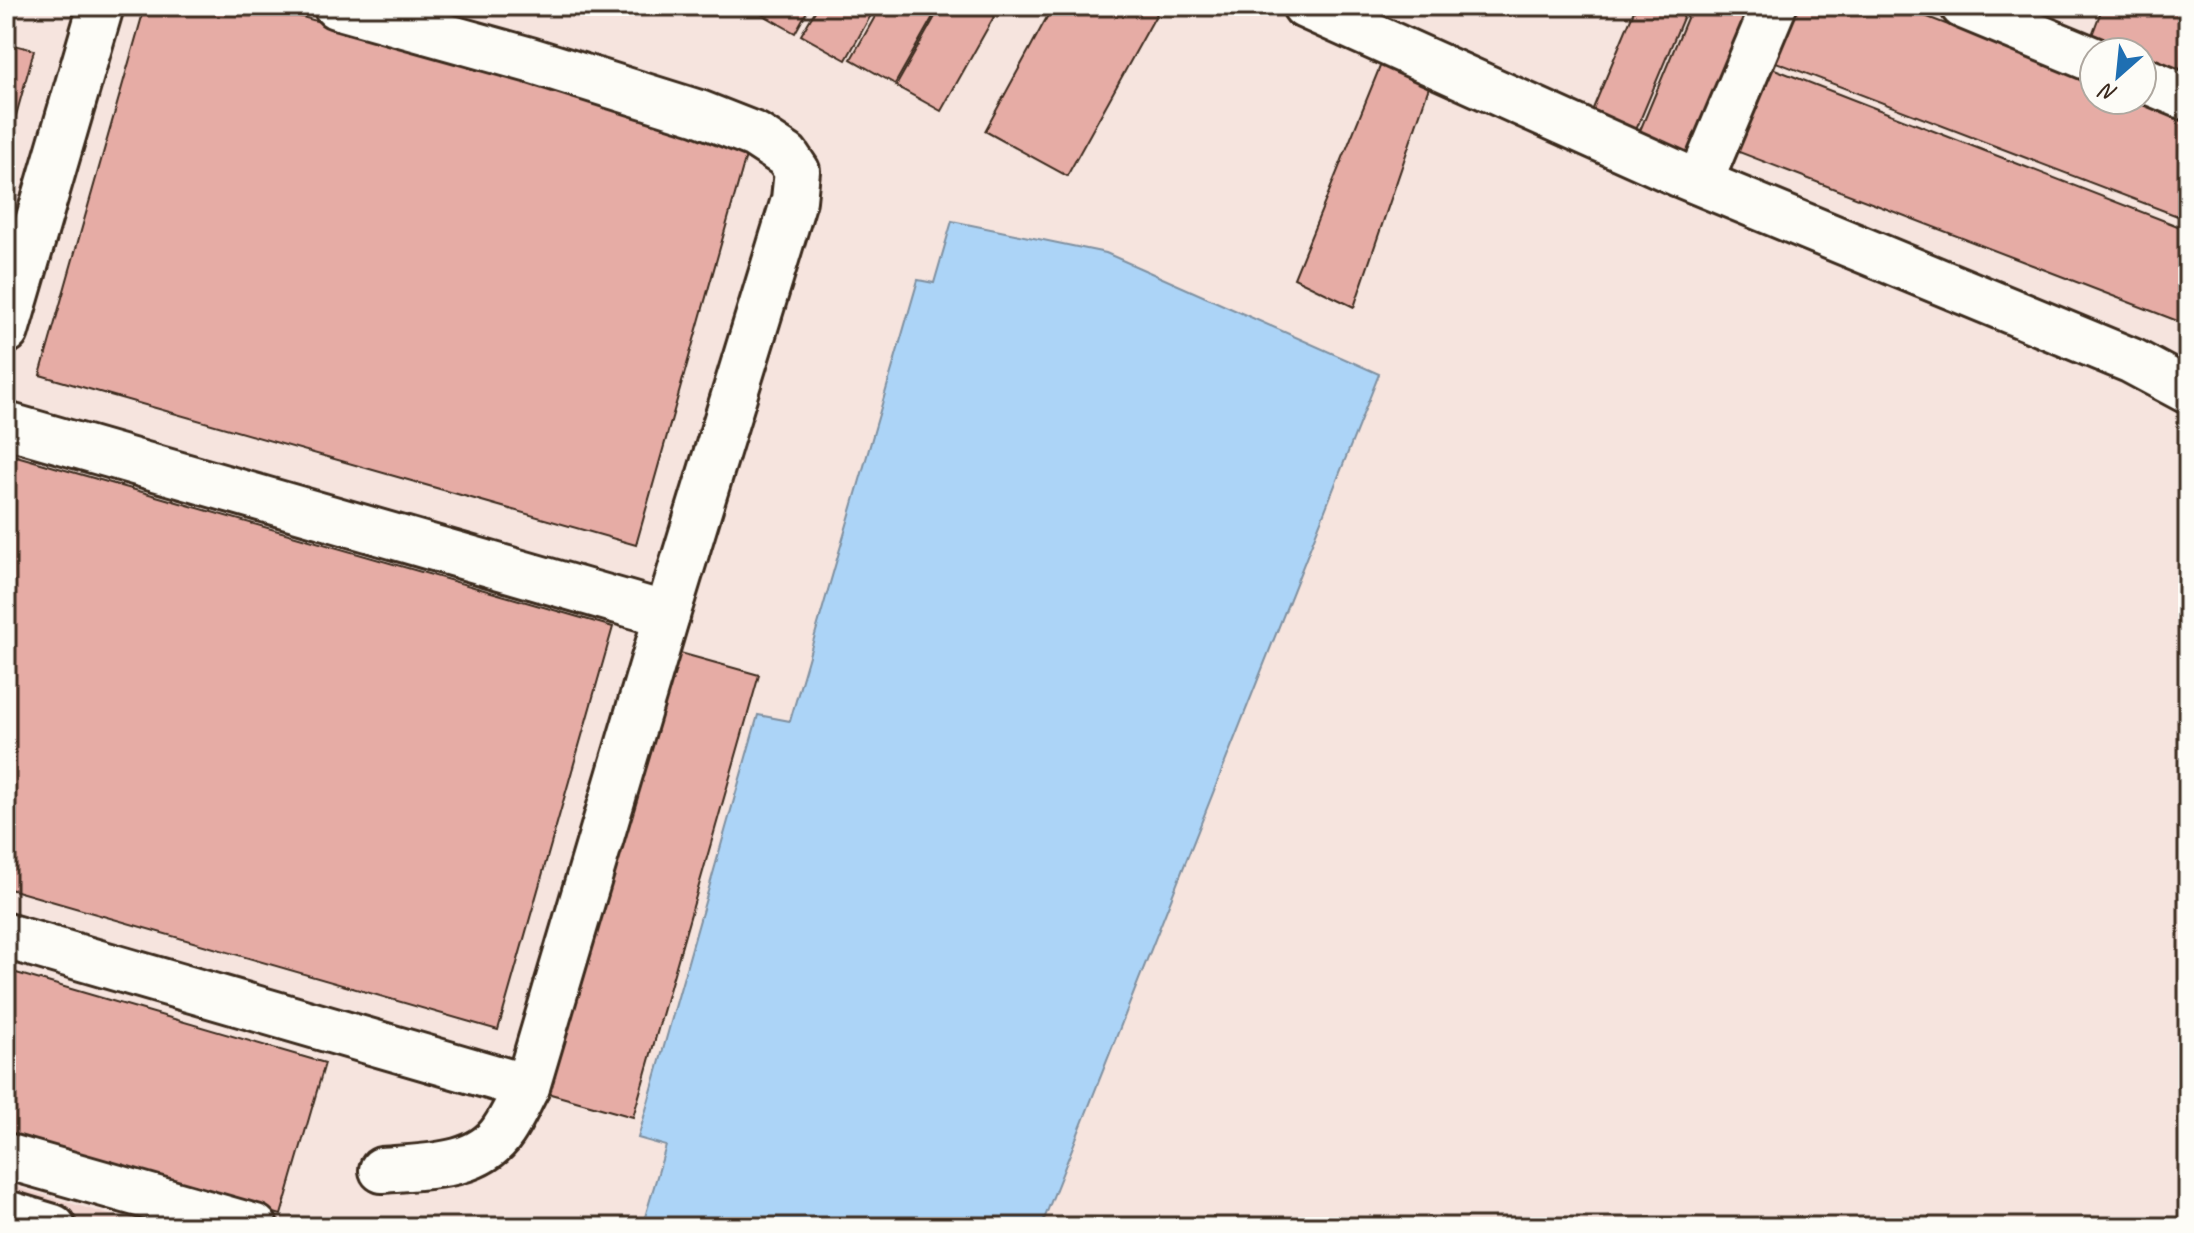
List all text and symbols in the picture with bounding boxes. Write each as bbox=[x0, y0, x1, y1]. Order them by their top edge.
north arrow bbox=[2078, 36, 2158, 116]
text: N bbox=[2094, 76, 2122, 108]

